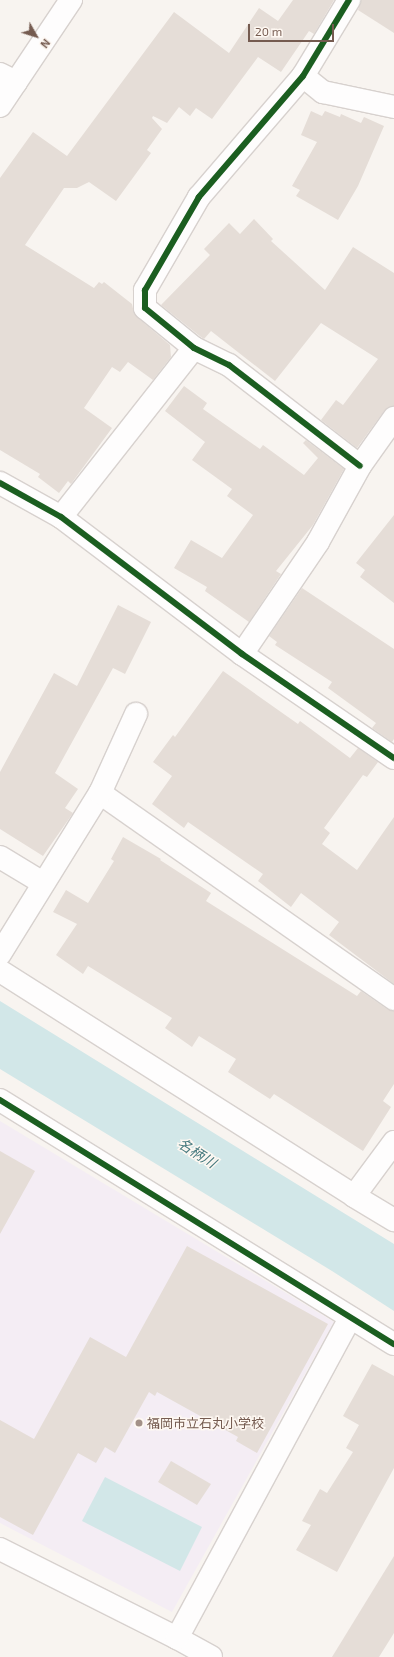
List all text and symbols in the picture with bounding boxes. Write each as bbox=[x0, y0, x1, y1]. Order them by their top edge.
north arrow bbox=[16, 16, 56, 56]
scale bar bbox=[250, 16, 336, 42]
text: 20 m bbox=[255, 24, 282, 38]
text: N bbox=[38, 37, 53, 51]
water label: 名柄川 bbox=[175, 1135, 219, 1171]
place label: 福岡市立石丸小学校 bbox=[147, 1415, 264, 1431]
marker: 福岡市立石丸小学校 bbox=[134, 1418, 144, 1428]

